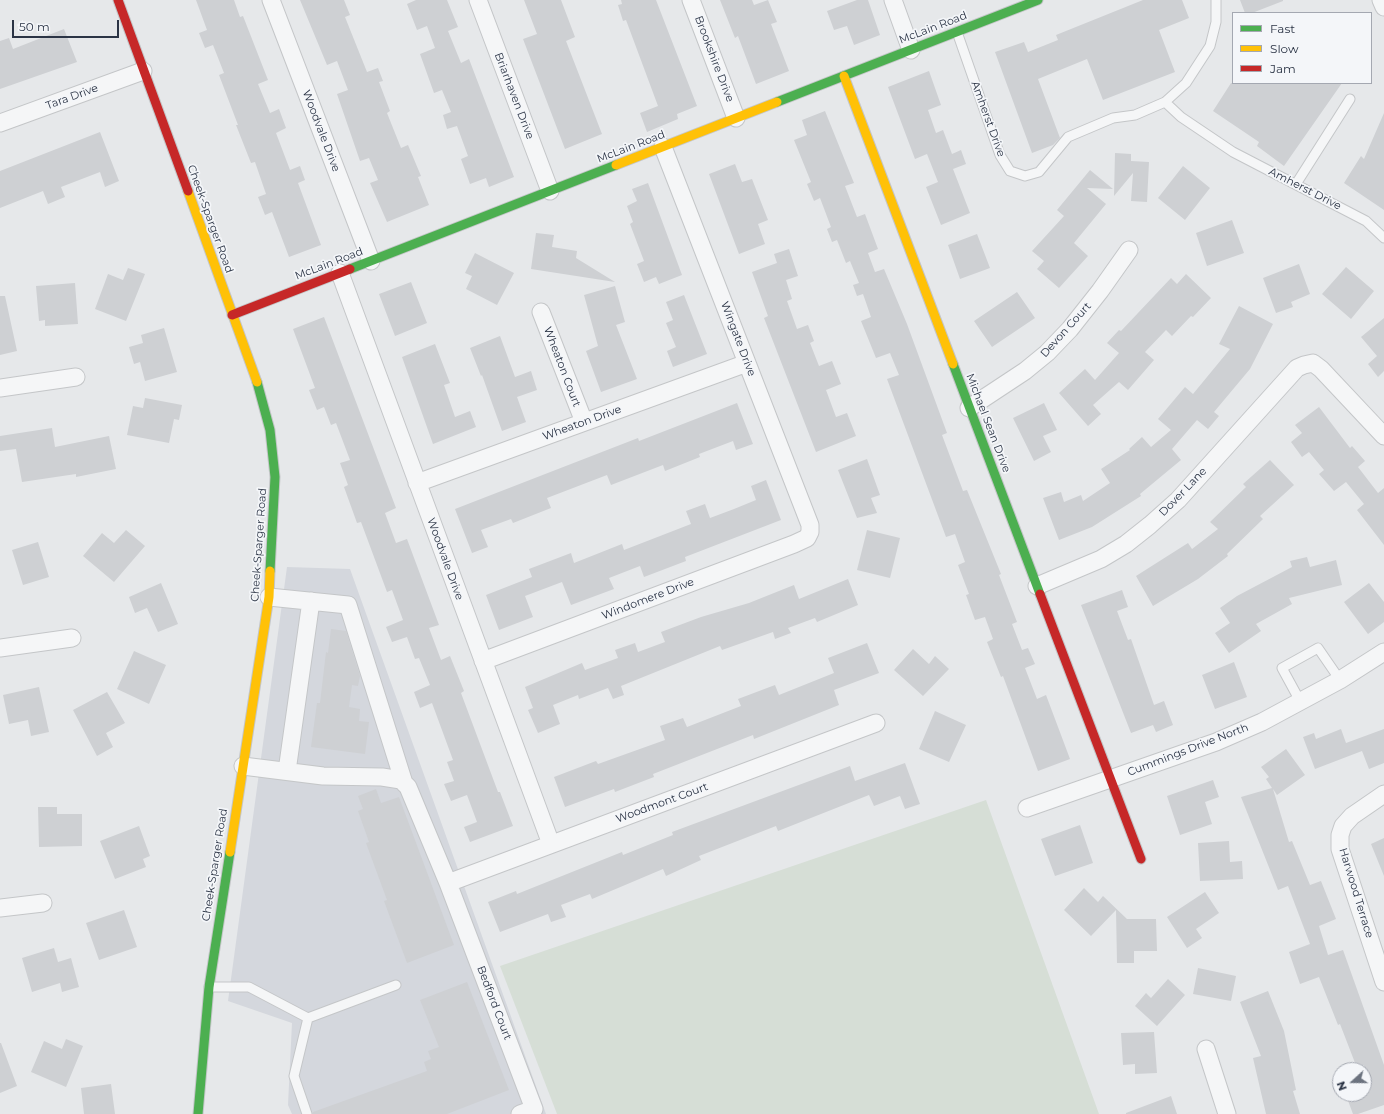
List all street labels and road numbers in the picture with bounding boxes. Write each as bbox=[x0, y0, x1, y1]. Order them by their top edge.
street label: McLain Road bbox=[897, 9, 969, 47]
street label: Brookshire Drive bbox=[692, 14, 736, 104]
street label: Briarhaven Drive bbox=[491, 51, 537, 141]
street label: Amherst Drive bbox=[968, 79, 1008, 159]
street label: Tara Drive bbox=[44, 81, 100, 113]
street label: Woodvale Drive bbox=[299, 88, 343, 174]
street label: McLain Road bbox=[595, 128, 667, 166]
street label: Cheek-Sparger Road bbox=[184, 163, 236, 275]
street label: Amherst Drive bbox=[1267, 165, 1343, 213]
street label: McLain Road bbox=[293, 245, 365, 283]
street label: Wingate Drive bbox=[718, 300, 758, 378]
street label: Devon Court bbox=[1038, 300, 1094, 360]
street label: Wheaton Court bbox=[541, 325, 583, 409]
street label: Michael Sean Drive bbox=[963, 372, 1013, 474]
street label: Wheaton Drive bbox=[541, 403, 623, 443]
street label: Dover Lane bbox=[1157, 465, 1209, 519]
street label: Cheek-Sparger Road bbox=[248, 488, 270, 602]
street label: Woodvale Drive bbox=[424, 516, 466, 602]
street label: Windomere Drive bbox=[600, 575, 696, 623]
street label: Cummings Drive North bbox=[1126, 721, 1250, 779]
street label: Woodmont Court bbox=[614, 780, 710, 826]
street label: Cheek-Sparger Road bbox=[200, 808, 230, 922]
street label: Harwood Terrace bbox=[1336, 846, 1376, 940]
street label: Bedford Court bbox=[474, 964, 514, 1042]

